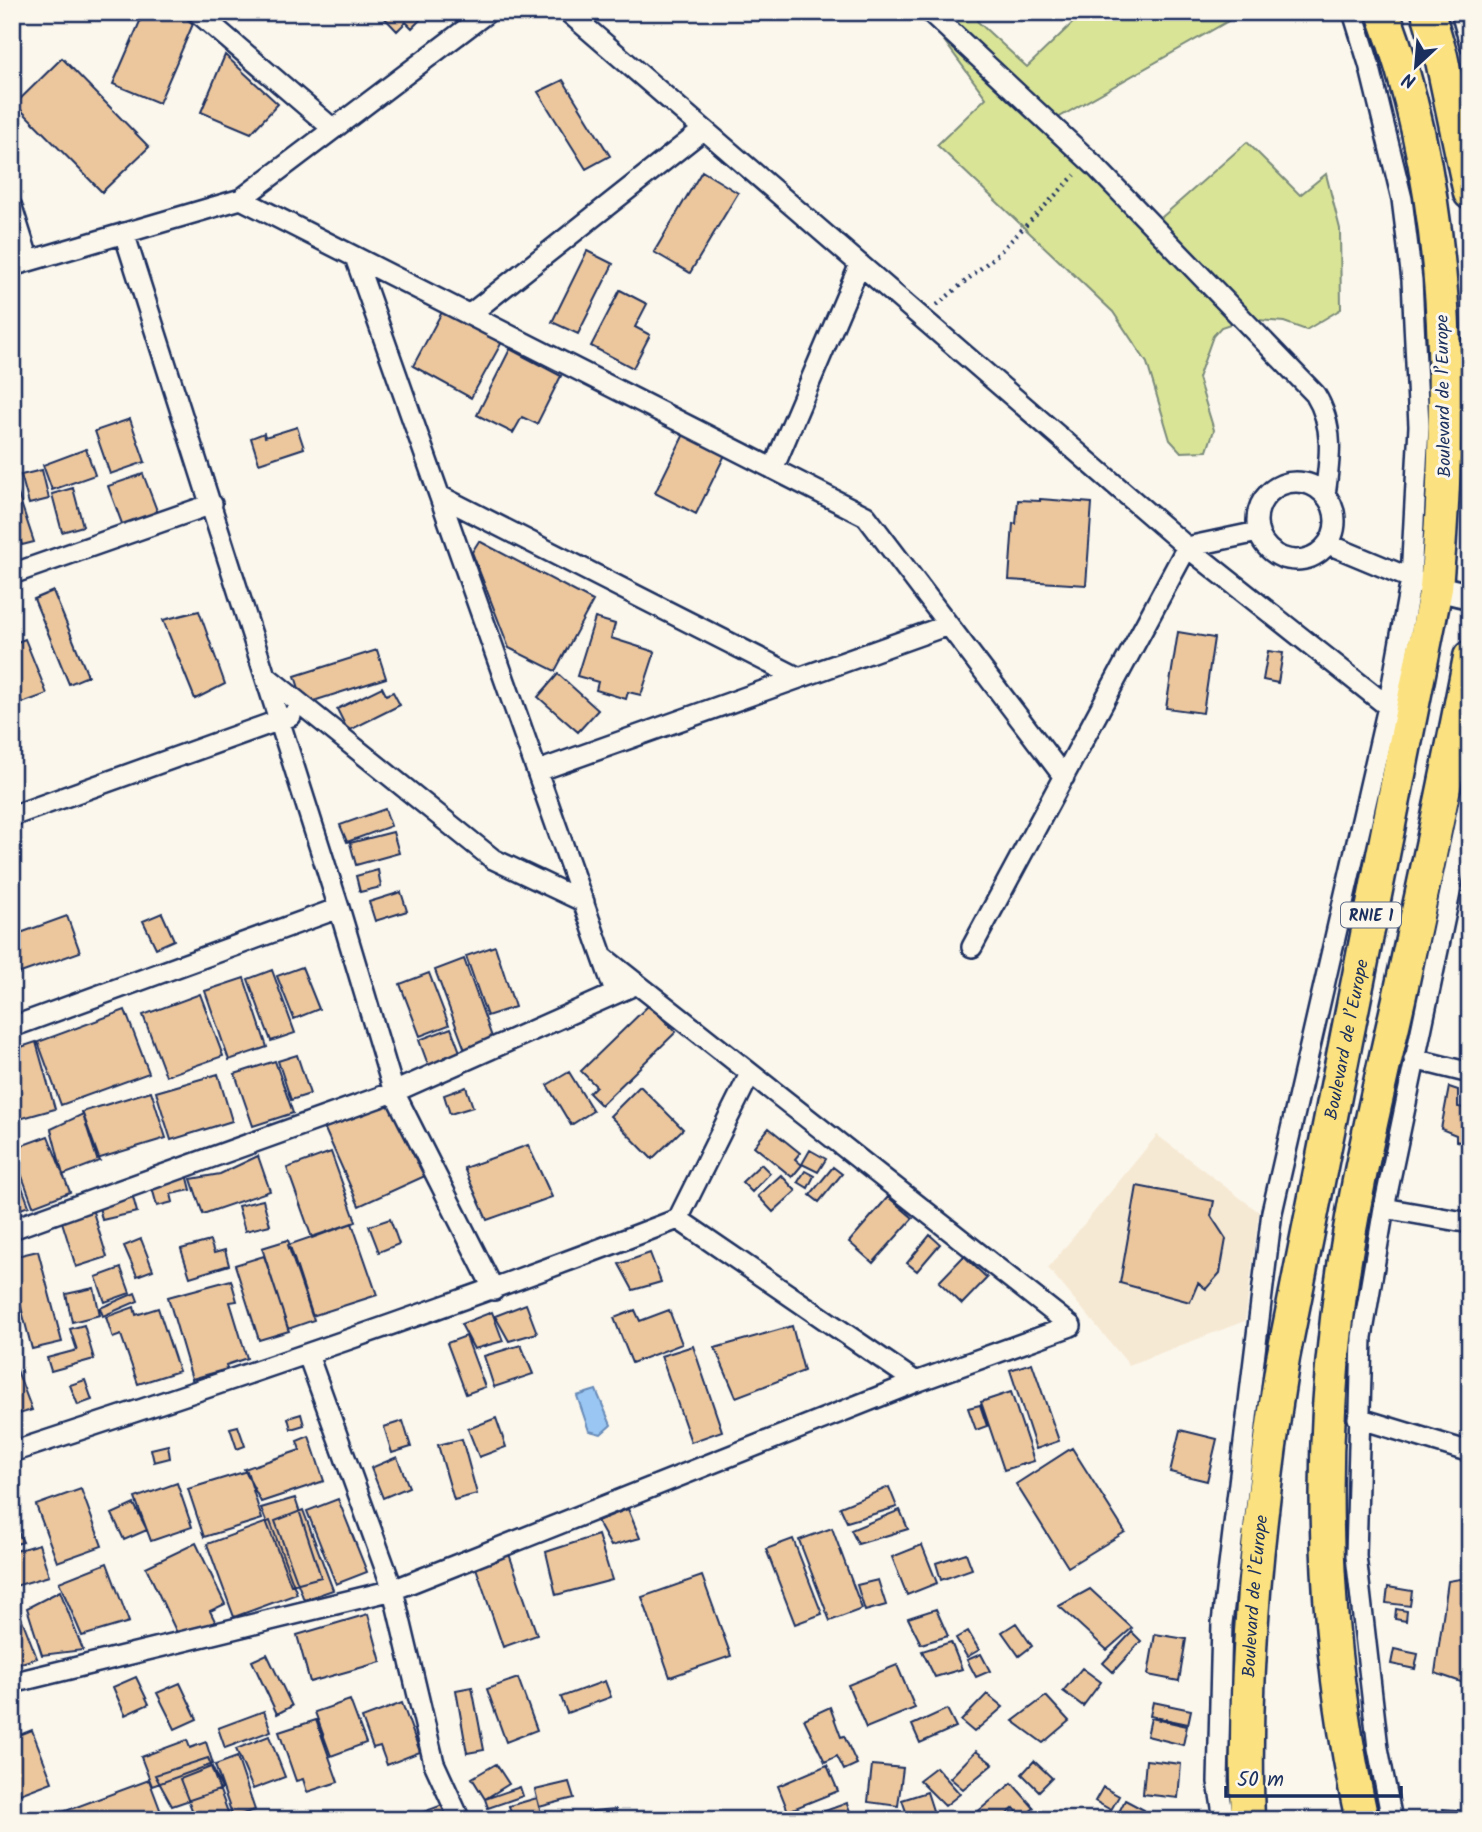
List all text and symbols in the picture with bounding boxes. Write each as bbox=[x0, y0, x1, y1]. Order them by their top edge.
north arrow bbox=[1380, 32, 1450, 102]
text: N bbox=[1397, 63, 1421, 96]
street label: Boulevard de l’Europe bbox=[1429, 314, 1460, 478]
road number: RNIE 1 bbox=[1341, 903, 1401, 928]
street label: Boulevard de l’Europe bbox=[1318, 957, 1378, 1122]
street label: Boulevard de l’Europe bbox=[1236, 1514, 1277, 1678]
scale bar bbox=[1226, 1755, 1402, 1799]
text: 50 m bbox=[1237, 1764, 1284, 1797]

